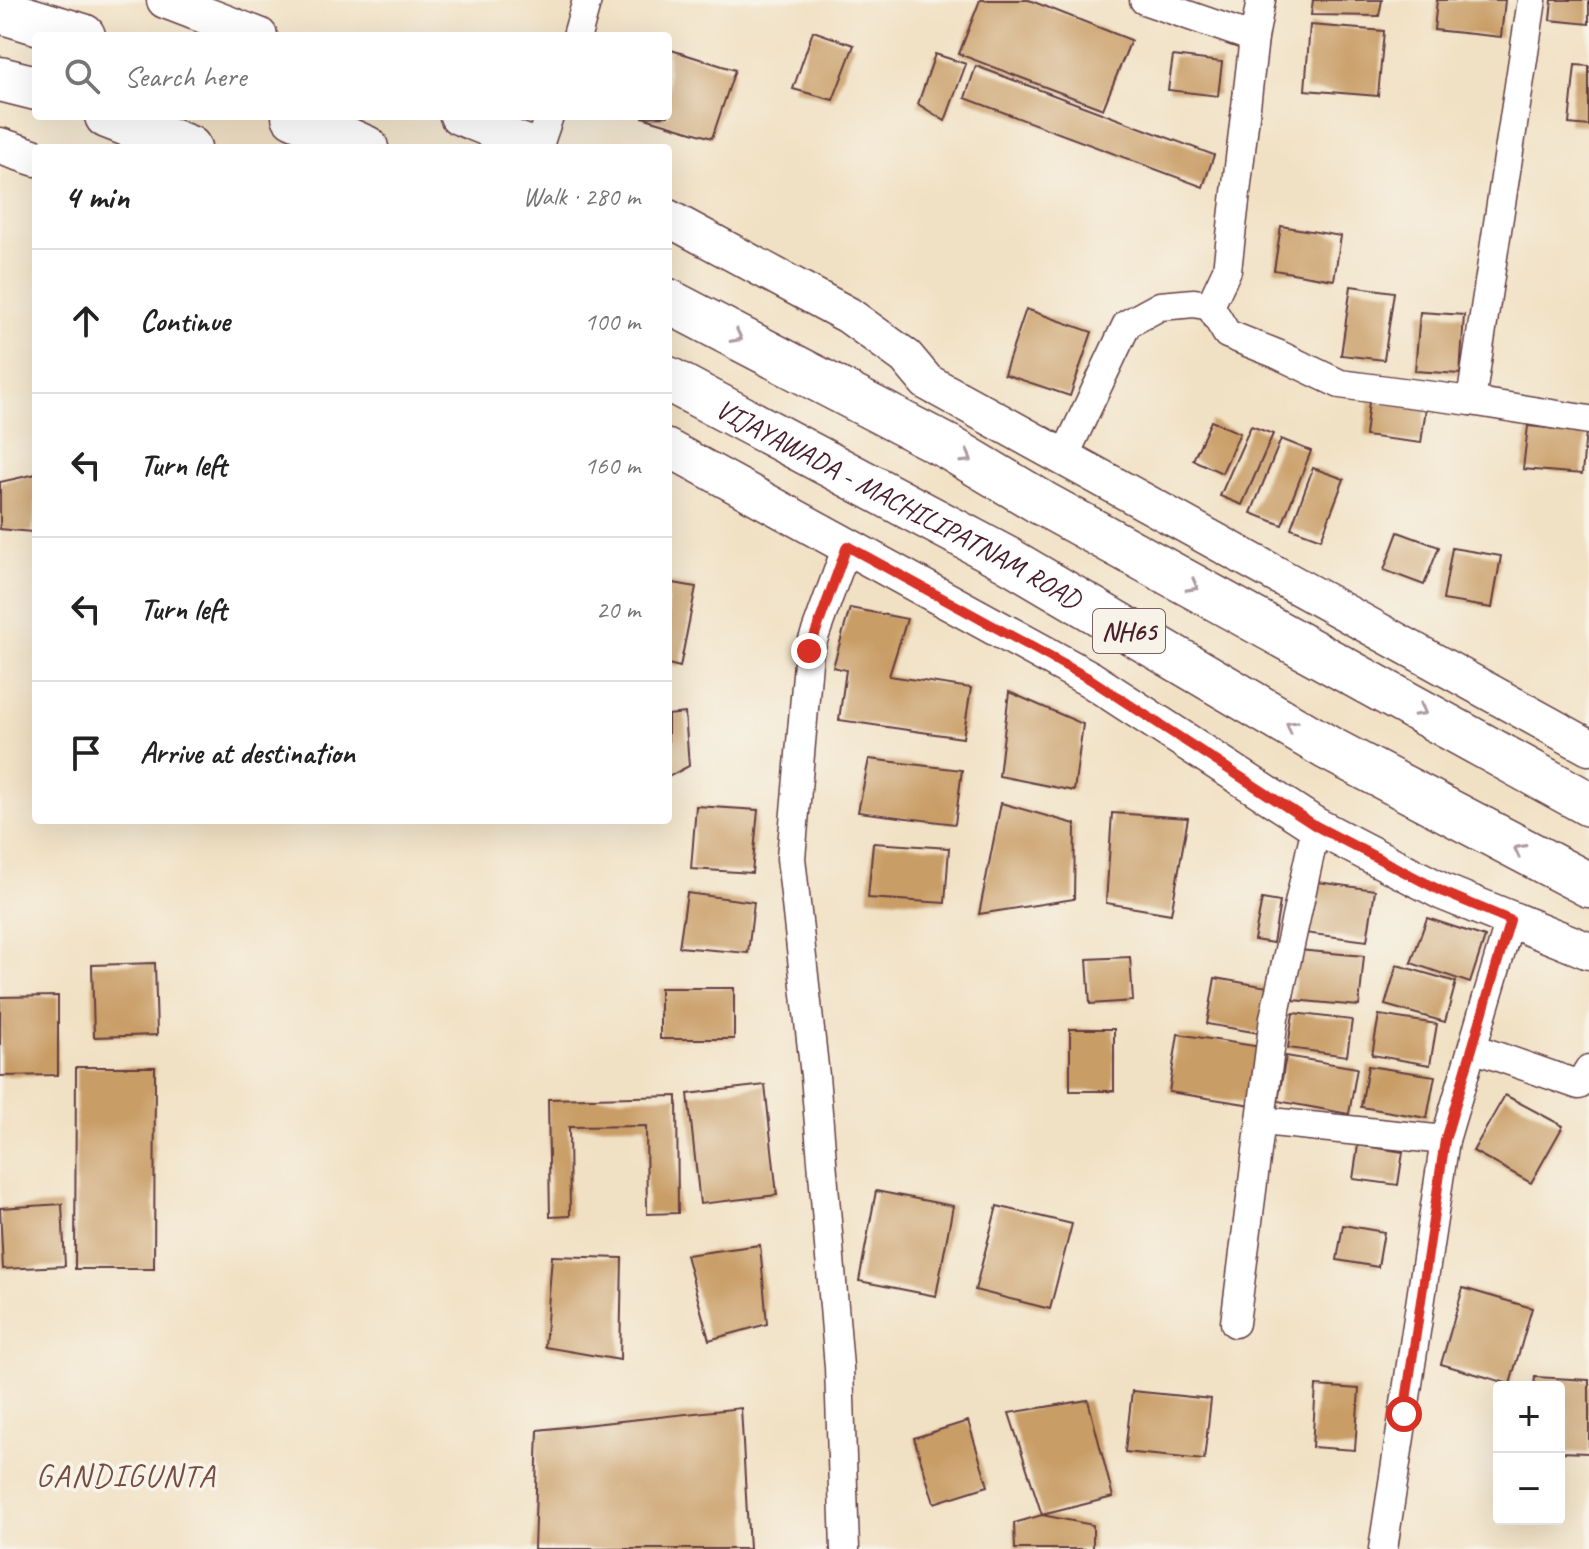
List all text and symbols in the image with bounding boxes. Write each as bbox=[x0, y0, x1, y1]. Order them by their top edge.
search box bbox=[32, 32, 672, 120]
icon: search bbox=[60, 54, 104, 98]
text: Search here bbox=[124, 57, 246, 95]
text: 4 min bbox=[64, 175, 129, 218]
text: Walk · 280 m bbox=[523, 180, 640, 213]
icon: ahead bbox=[64, 299, 108, 343]
text: Continue bbox=[140, 302, 230, 340]
text: 100 m bbox=[584, 305, 640, 338]
one-way arrow bbox=[729, 327, 744, 342]
street label: VIJAYAWADA - MACHILIPATNAM ROAD bbox=[710, 391, 1090, 618]
icon: left bbox=[64, 443, 108, 487]
text: Turn left bbox=[140, 446, 227, 484]
one-way arrow bbox=[958, 448, 973, 464]
text: 160 m bbox=[584, 449, 640, 482]
one-way arrow bbox=[1185, 576, 1199, 592]
icon: left bbox=[64, 587, 108, 631]
text: Turn left bbox=[140, 590, 227, 628]
text: 20 m bbox=[596, 593, 640, 626]
road number: NH65 bbox=[1093, 609, 1165, 653]
route end bbox=[791, 633, 827, 669]
one-way arrow bbox=[1412, 701, 1427, 717]
one-way arrow bbox=[1285, 720, 1300, 736]
icon: arrive bbox=[64, 731, 108, 775]
text: Arrive at destination bbox=[140, 734, 355, 772]
one-way arrow bbox=[1513, 844, 1528, 859]
map controls bbox=[1493, 1381, 1565, 1525]
button: + bbox=[1493, 1381, 1565, 1453]
route start bbox=[1386, 1396, 1422, 1432]
button: − bbox=[1493, 1453, 1565, 1525]
district label: GANDIGUNTA bbox=[36, 1455, 216, 1496]

